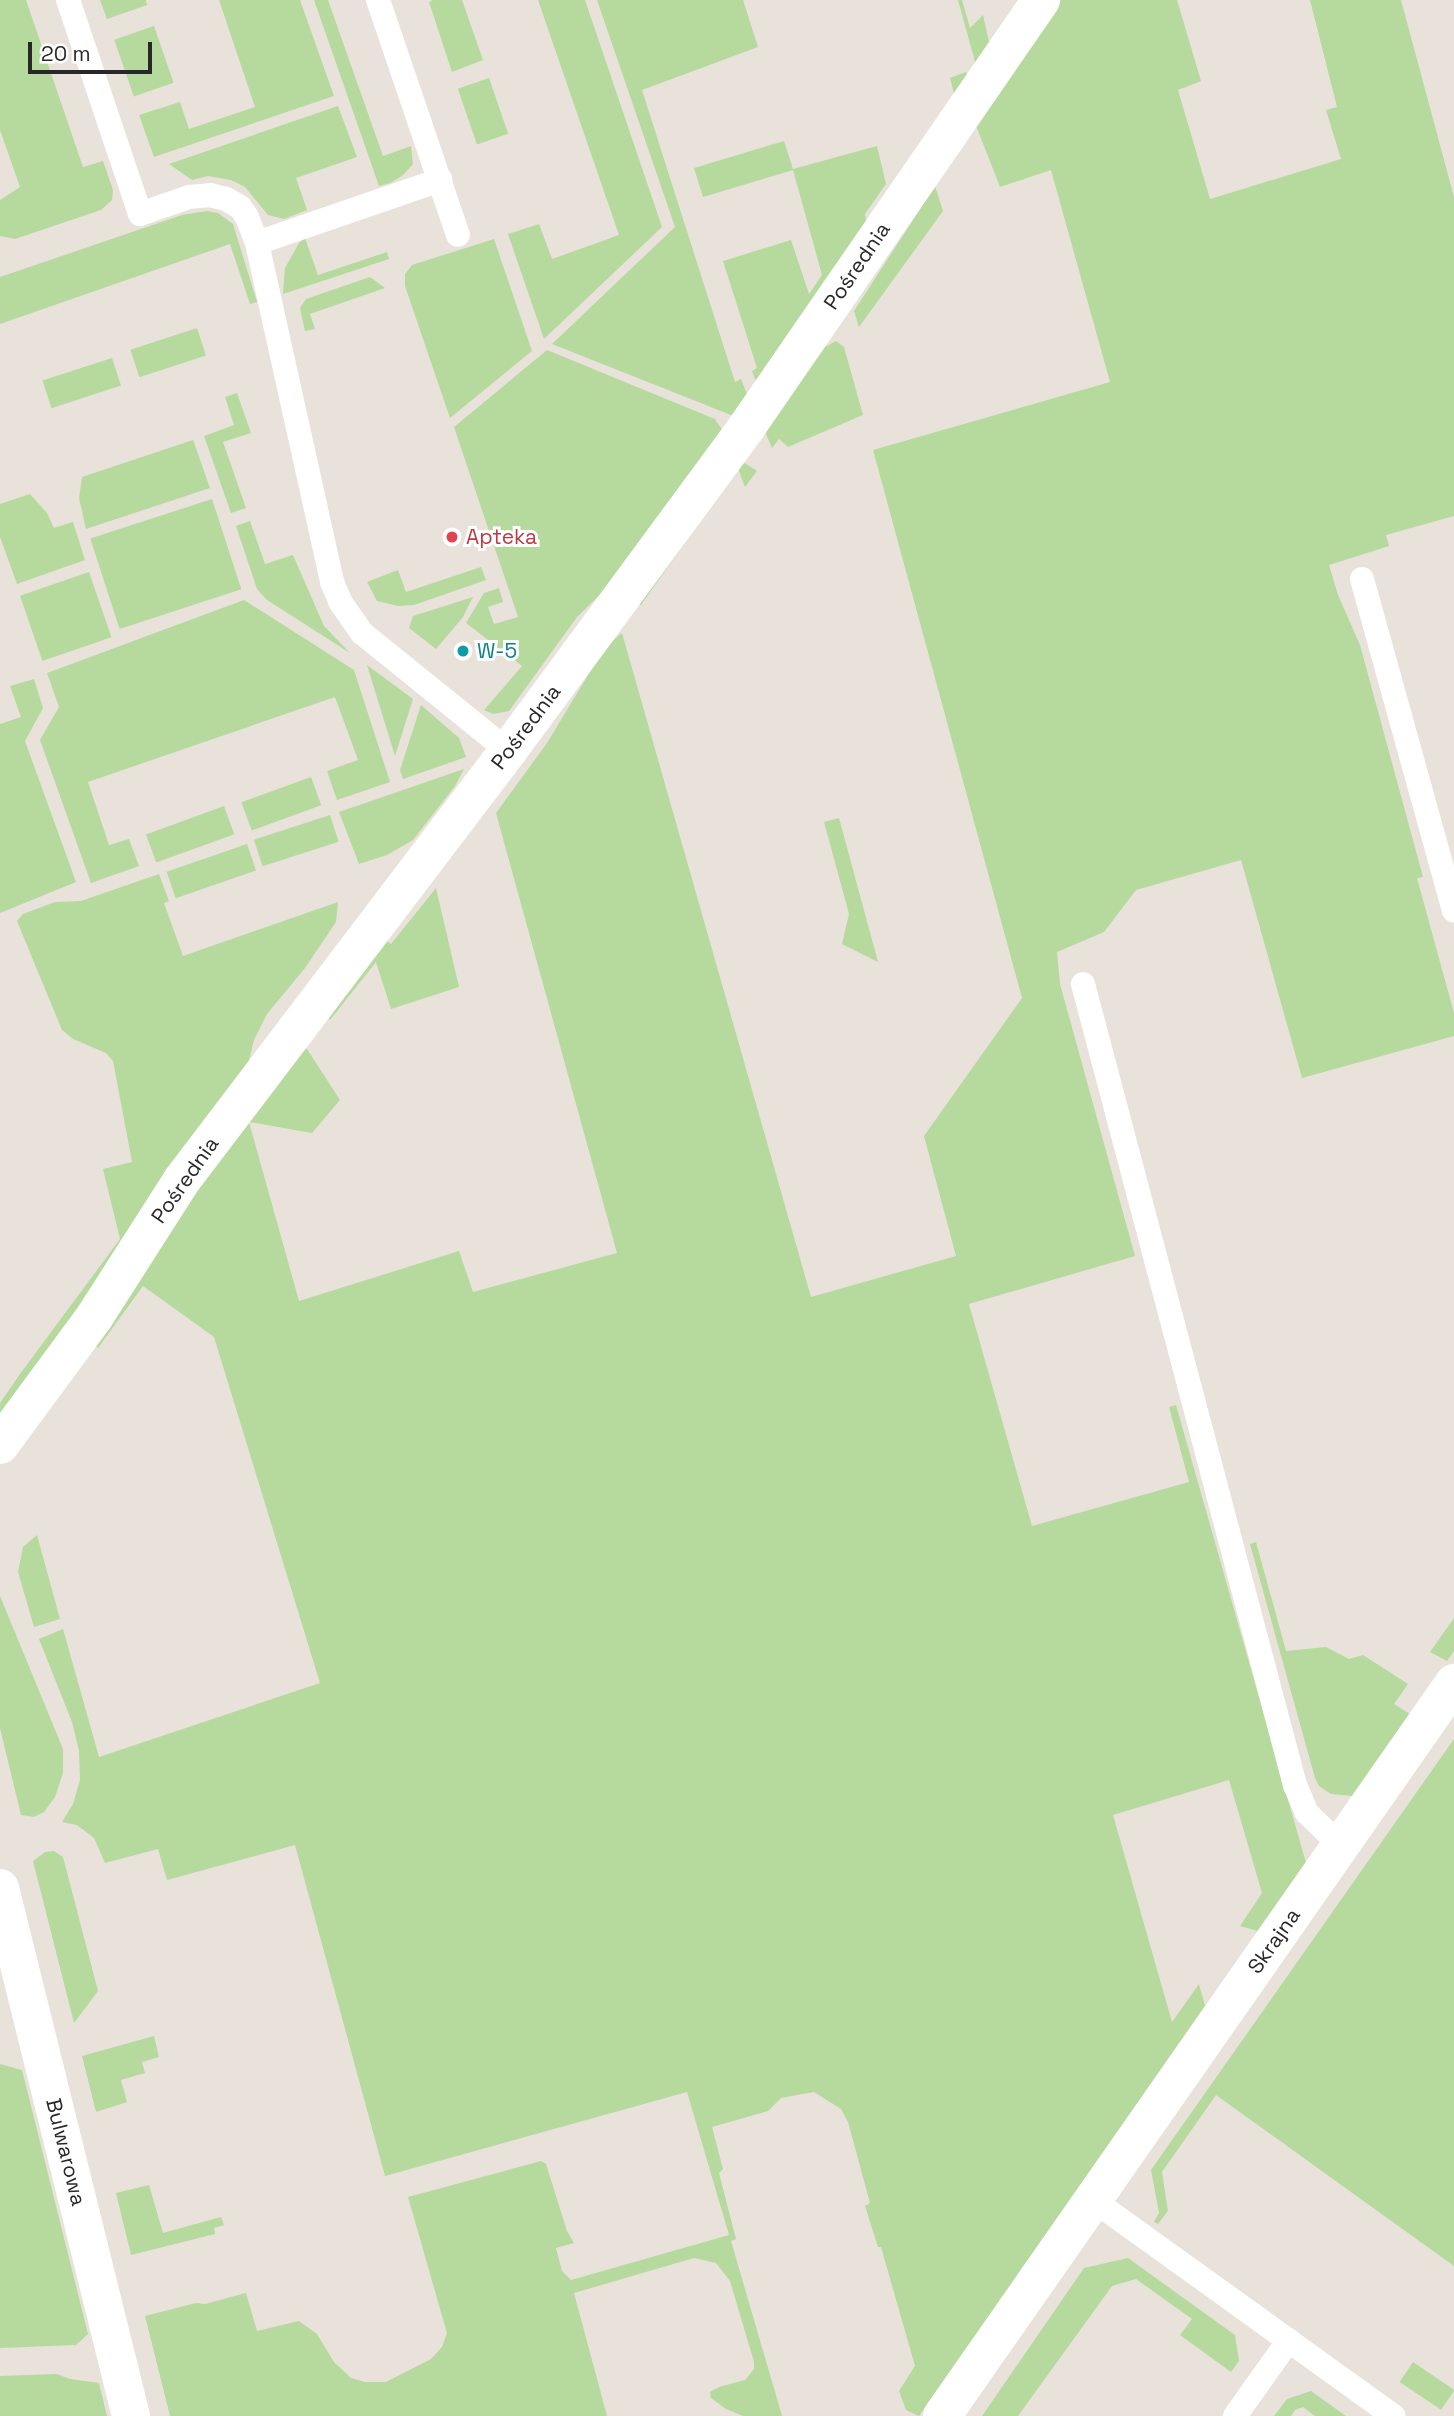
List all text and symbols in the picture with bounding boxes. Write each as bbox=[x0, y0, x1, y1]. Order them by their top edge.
scale bar bbox=[32, 28, 156, 72]
text: 20 m bbox=[41, 40, 91, 67]
street label: Pośrednia bbox=[819, 218, 895, 314]
place label: Apteka bbox=[466, 524, 537, 550]
marker: Apteka bbox=[444, 529, 460, 545]
place label: W-5 bbox=[477, 638, 517, 664]
marker: W-5 bbox=[455, 643, 471, 659]
street label: Pośrednia bbox=[486, 680, 566, 774]
street label: Pośrednia bbox=[146, 1132, 224, 1228]
street label: Skrajna bbox=[1242, 1903, 1306, 1979]
street label: Bulwarowa bbox=[41, 2096, 91, 2208]

